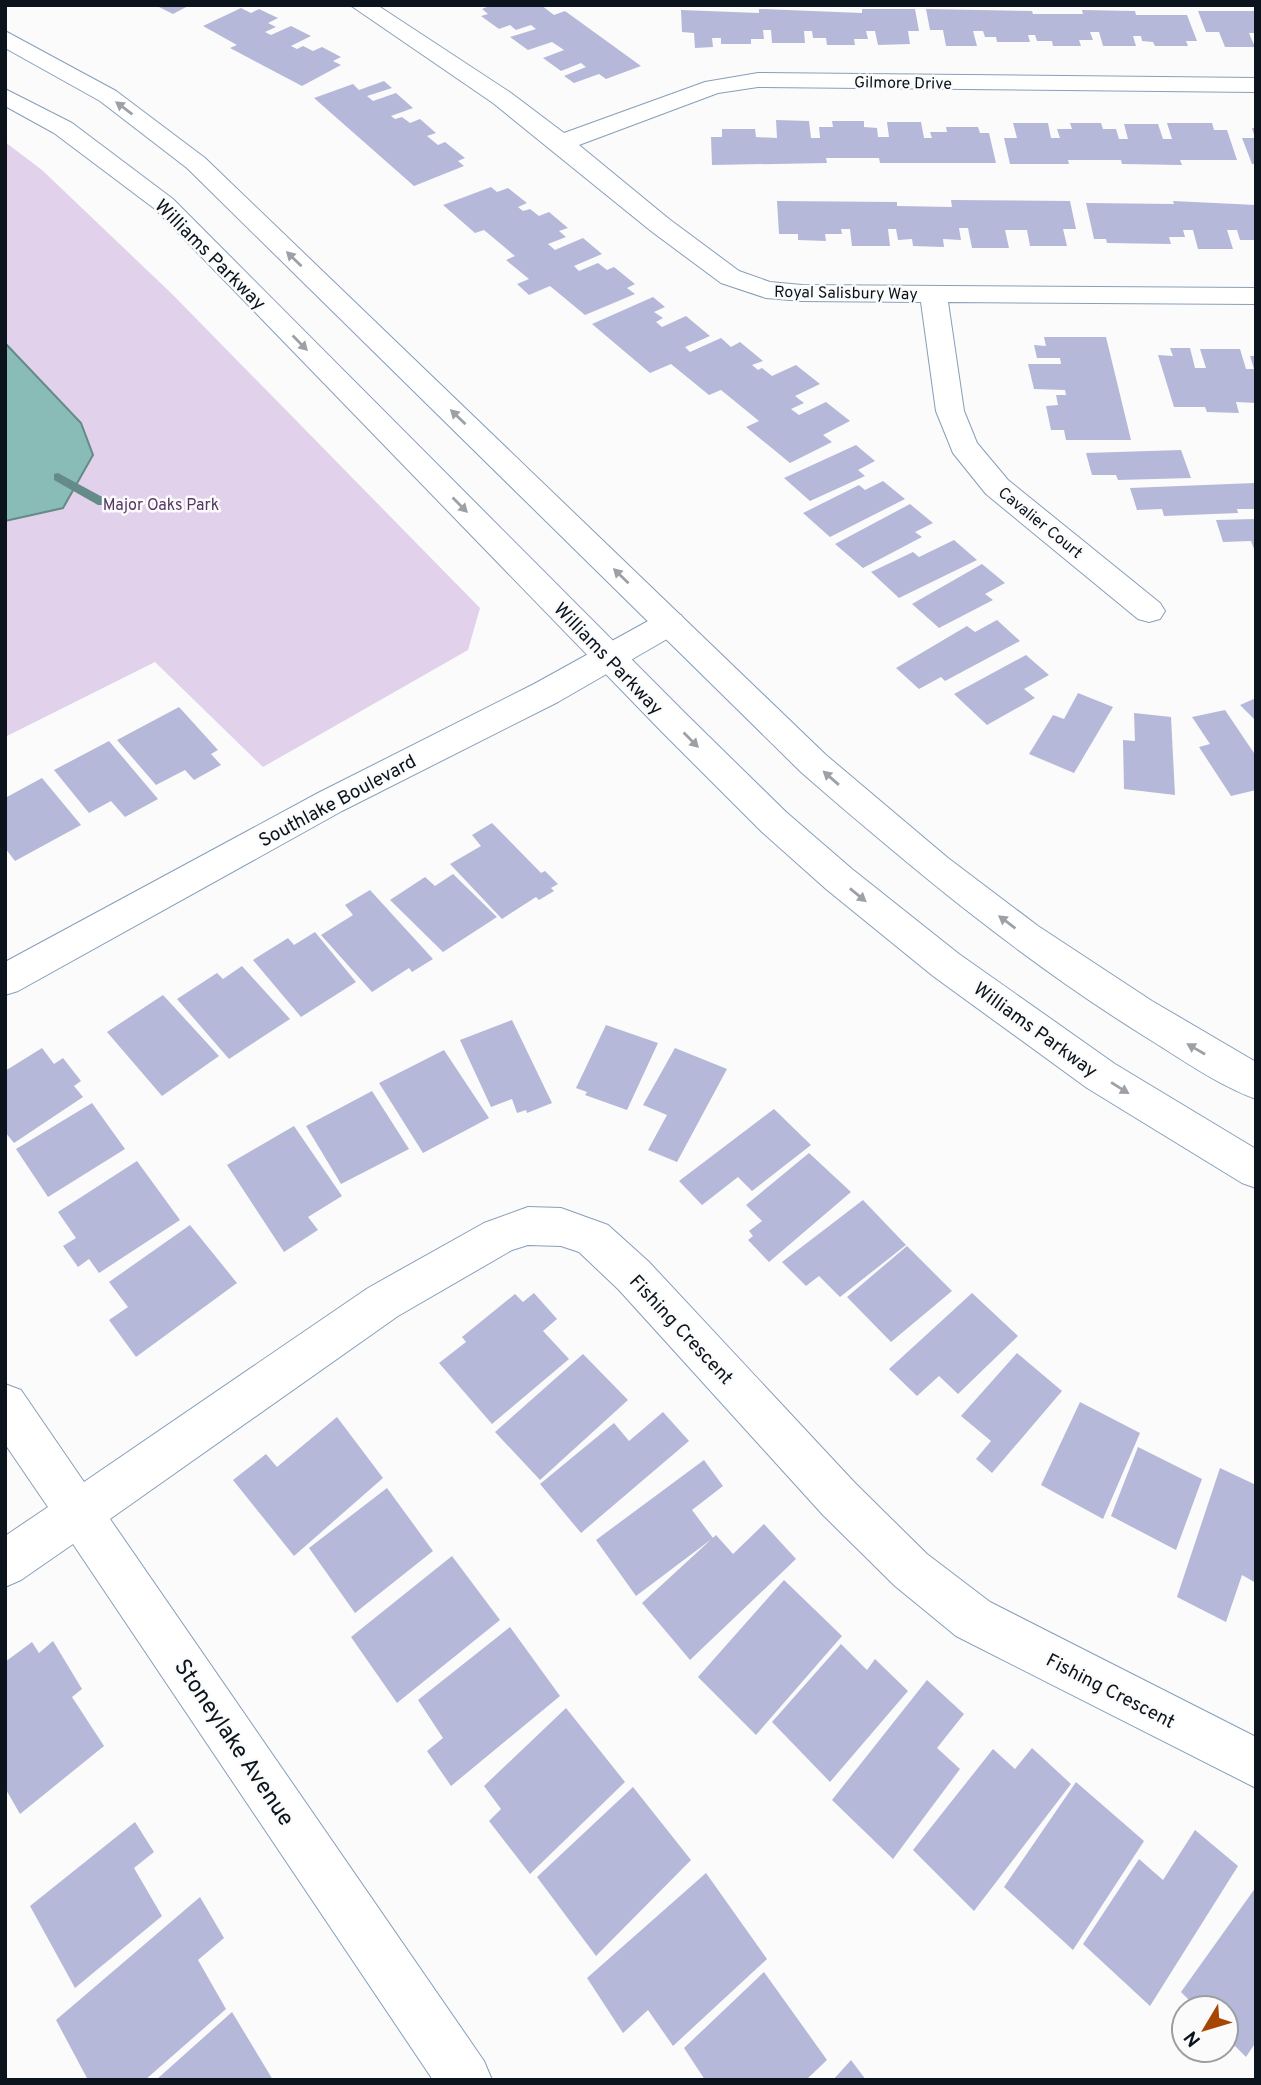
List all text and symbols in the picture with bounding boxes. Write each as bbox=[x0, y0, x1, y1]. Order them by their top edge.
street label: Gilmore Drive bbox=[854, 73, 952, 95]
one-way arrow bbox=[116, 101, 134, 116]
street label: Williams Parkway bbox=[149, 195, 270, 316]
one-way arrow bbox=[287, 251, 303, 268]
street label: Royal Salisbury Way bbox=[774, 283, 918, 305]
one-way arrow bbox=[292, 334, 308, 351]
one-way arrow bbox=[449, 409, 466, 426]
street label: Cavalier Court bbox=[993, 483, 1086, 564]
park label: Major Oaks Park bbox=[103, 496, 219, 516]
one-way arrow bbox=[451, 496, 467, 513]
one-way arrow bbox=[612, 568, 629, 585]
street label: Williams Parkway bbox=[548, 598, 667, 721]
one-way arrow bbox=[683, 732, 700, 749]
street label: Southlake Boulevard bbox=[255, 750, 421, 853]
one-way arrow bbox=[823, 771, 840, 786]
one-way arrow bbox=[849, 887, 867, 902]
one-way arrow bbox=[998, 916, 1016, 930]
street label: Williams Parkway bbox=[968, 978, 1102, 1084]
one-way arrow bbox=[1187, 1043, 1206, 1055]
one-way arrow bbox=[1110, 1081, 1130, 1094]
street label: Fishing Crescent bbox=[623, 1270, 738, 1390]
street label: Fishing Crescent bbox=[1042, 1649, 1179, 1735]
street label: Stoneylake Avenue bbox=[166, 1654, 300, 1833]
north arrow bbox=[1170, 1994, 1240, 2064]
text: N bbox=[1180, 2025, 1207, 2051]

